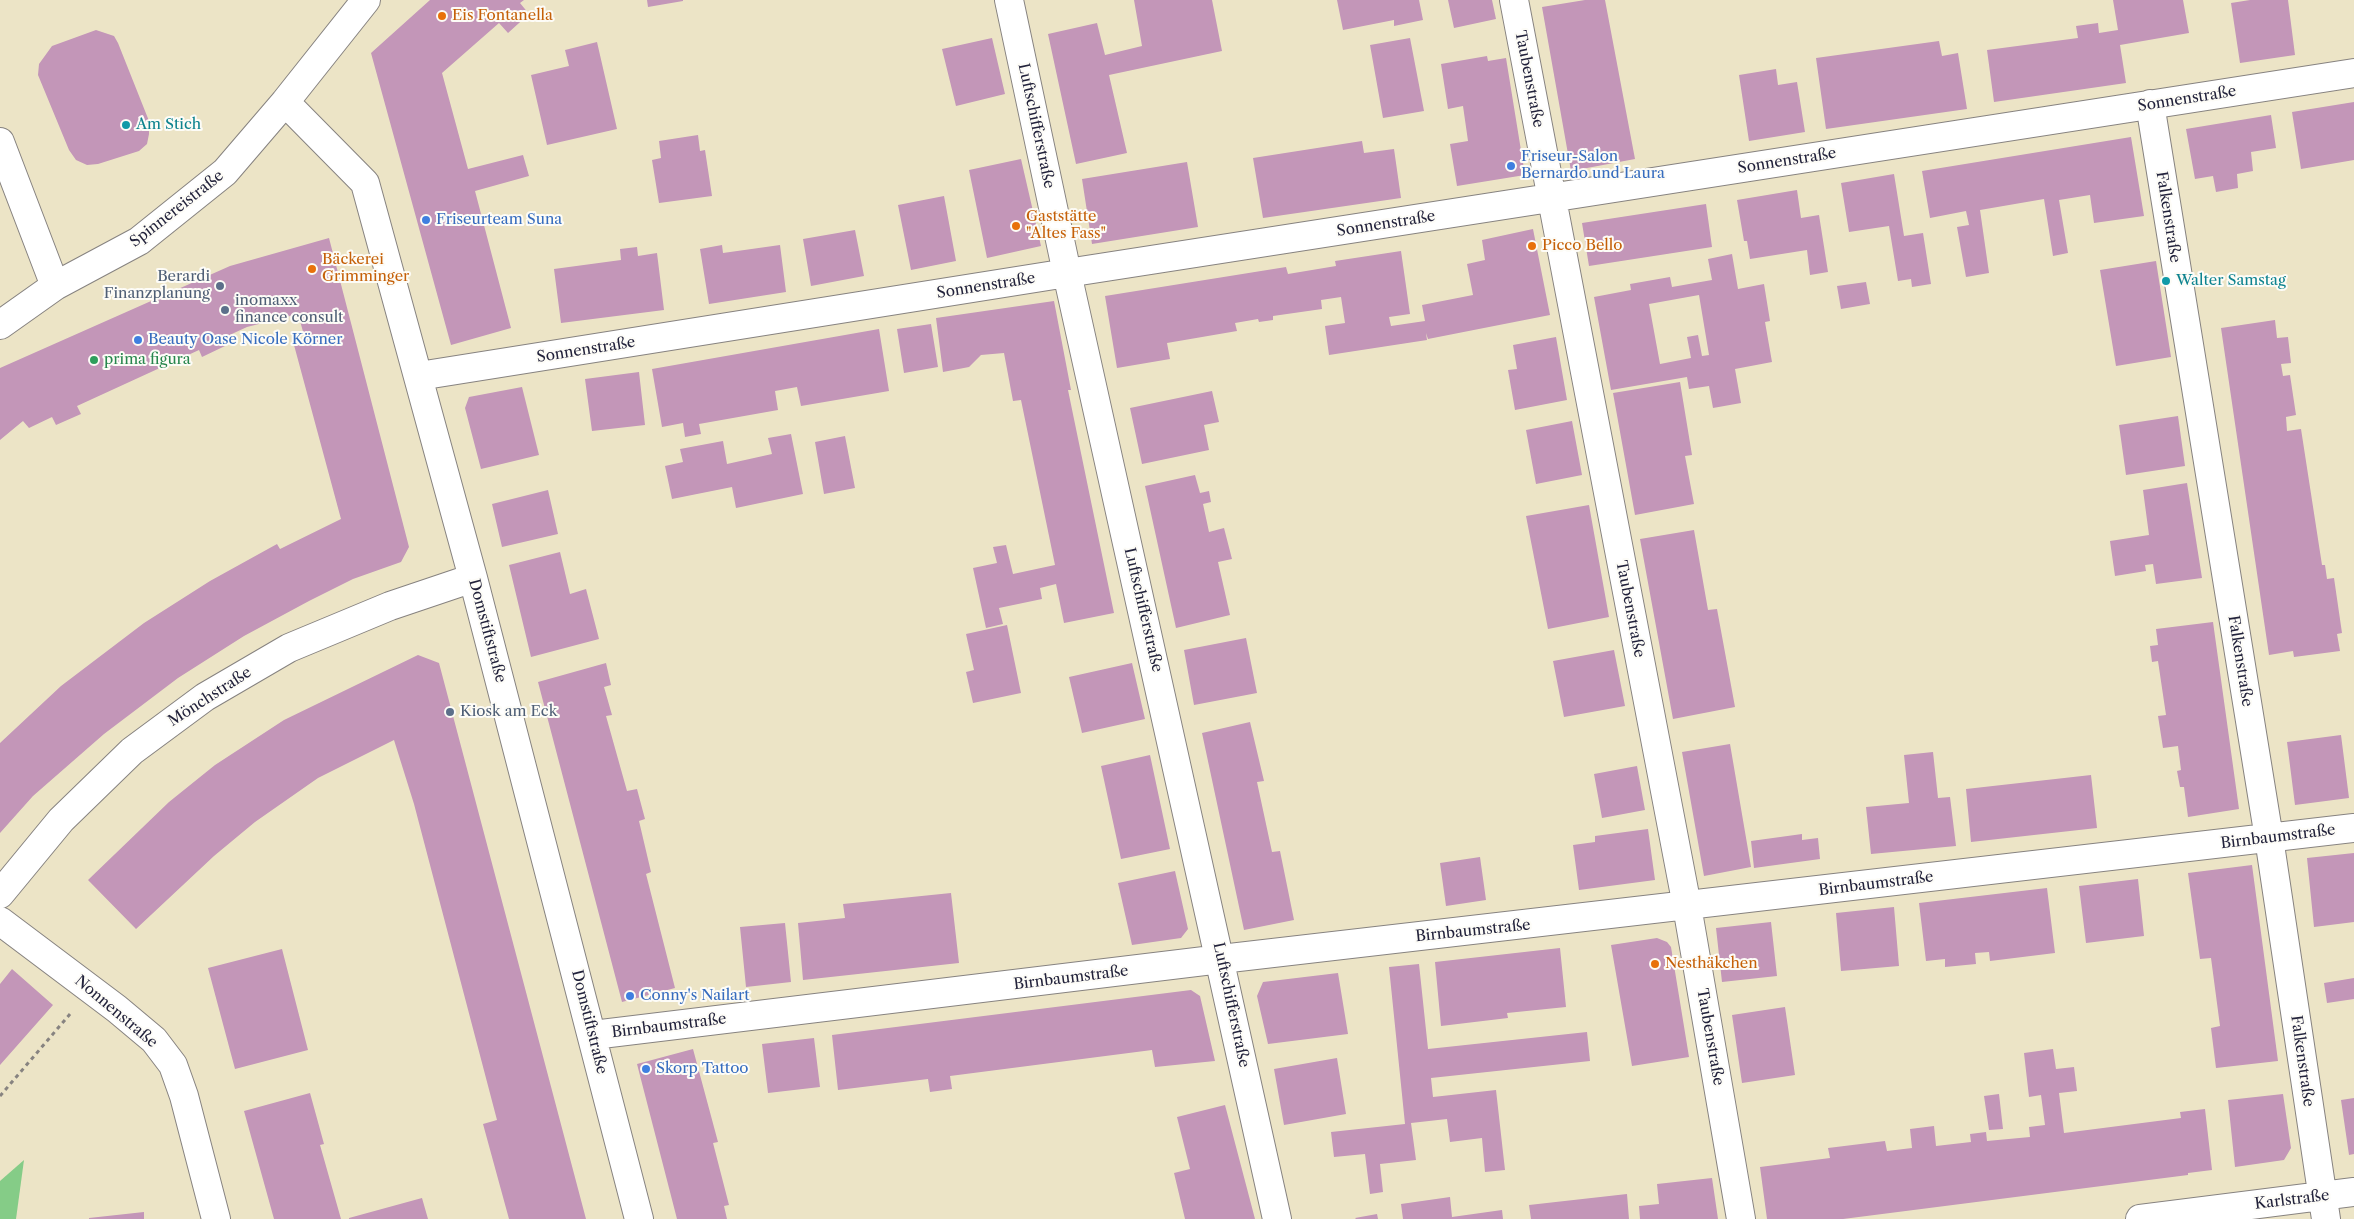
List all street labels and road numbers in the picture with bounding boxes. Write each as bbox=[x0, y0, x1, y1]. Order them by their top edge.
street label: Taubenstraße bbox=[1511, 29, 1547, 129]
street label: Luftschifferstraße bbox=[1014, 62, 1058, 190]
street label: Sonnenstraße bbox=[2136, 82, 2238, 116]
street label: Sonnenstraße bbox=[1736, 144, 1838, 178]
street label: Spinnereistraße bbox=[127, 167, 227, 251]
street label: Falkenstraße bbox=[2152, 170, 2184, 264]
street label: Sonnenstraße bbox=[1335, 207, 1437, 241]
street label: Sonnenstraße bbox=[935, 269, 1037, 303]
street label: Sonnenstraße bbox=[535, 333, 637, 367]
street label: Luftschifferstraße bbox=[1120, 546, 1166, 674]
street label: Taubenstraße bbox=[1612, 559, 1648, 659]
street label: Domstiftstraße bbox=[464, 577, 510, 685]
street label: Falkenstraße bbox=[2224, 614, 2256, 708]
street label: Mönchstraße bbox=[165, 663, 255, 731]
street label: Birnbaumstraße bbox=[2220, 821, 2336, 853]
street label: Birnbaumstraße bbox=[1818, 868, 1934, 900]
street label: Birnbaumstraße bbox=[1415, 916, 1531, 946]
street label: Luftschifferstraße bbox=[1209, 941, 1253, 1069]
street label: Birnbaumstraße bbox=[1013, 962, 1129, 994]
street label: Domstiftstraße bbox=[567, 968, 611, 1076]
street label: Nonnenstraße bbox=[71, 972, 161, 1052]
street label: Taubenstraße bbox=[1693, 987, 1727, 1087]
street label: Birnbaumstraße bbox=[611, 1010, 727, 1042]
street label: Falkenstraße bbox=[2287, 1014, 2317, 1108]
street label: Karlstraße bbox=[2254, 1186, 2330, 1214]

